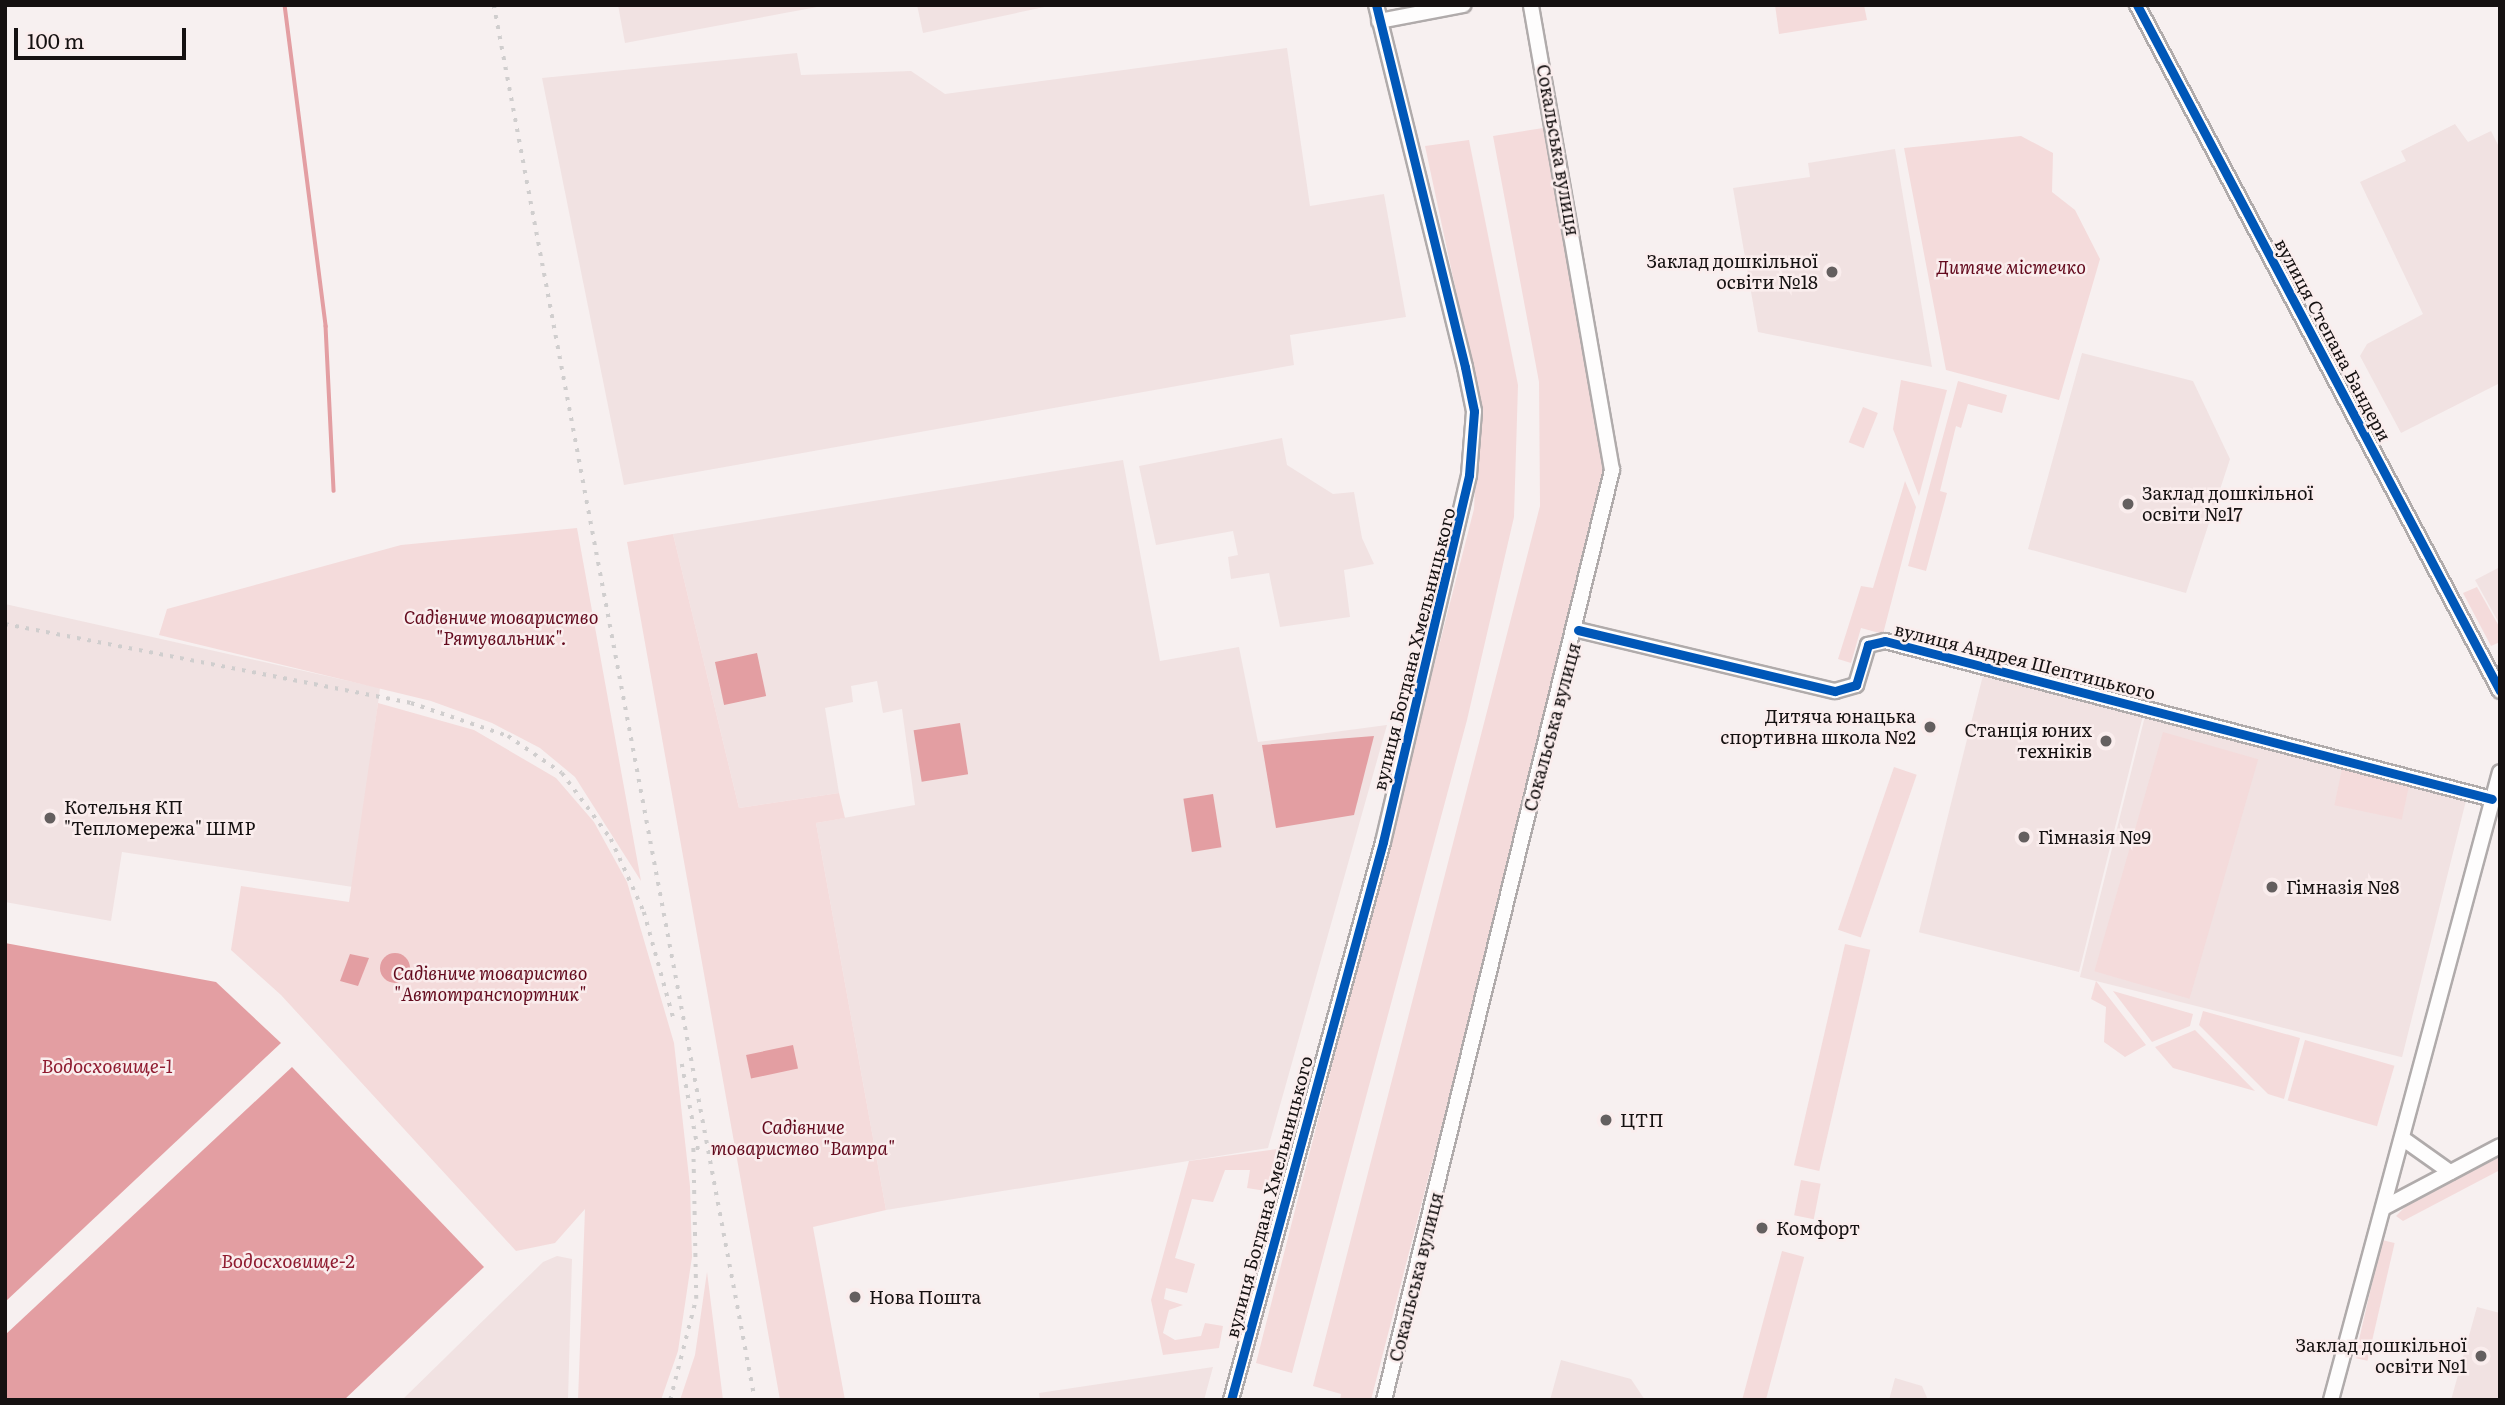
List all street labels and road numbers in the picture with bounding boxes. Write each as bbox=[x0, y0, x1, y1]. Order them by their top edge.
street label: Сокальська вулиця bbox=[1532, 63, 1584, 237]
street label: вулиця Степана Бандери bbox=[2270, 235, 2396, 445]
street label: вулиця Богдана Хмельницького bbox=[1368, 505, 1460, 793]
street label: вулиця Андрея Шептицького bbox=[1892, 618, 2158, 704]
street label: Сокальська вулиця bbox=[1519, 640, 1585, 814]
street label: вулиця Богдана Хмельницького bbox=[1221, 1054, 1317, 1340]
street label: Сокальська вулиця bbox=[1385, 1190, 1447, 1364]

